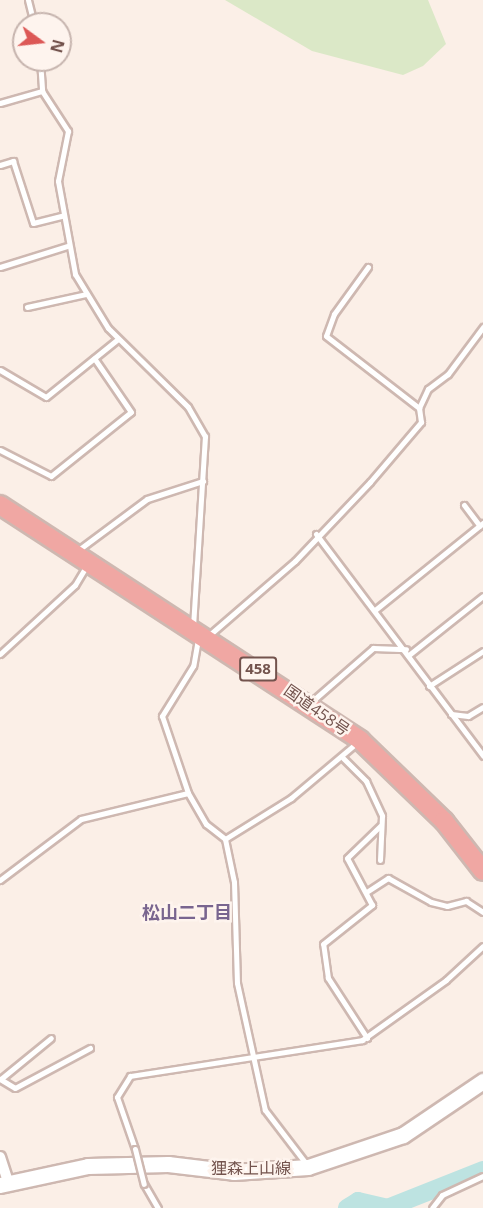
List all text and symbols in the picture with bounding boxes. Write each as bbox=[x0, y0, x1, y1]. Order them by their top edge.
north arrow bbox=[12, 12, 72, 72]
text: N bbox=[45, 37, 70, 55]
road number: 458 bbox=[238, 657, 278, 681]
street label: 国道458号 bbox=[281, 680, 353, 740]
district label: 松山二丁目 bbox=[142, 901, 232, 923]
street label: 狸森上山線 bbox=[211, 1158, 291, 1178]

